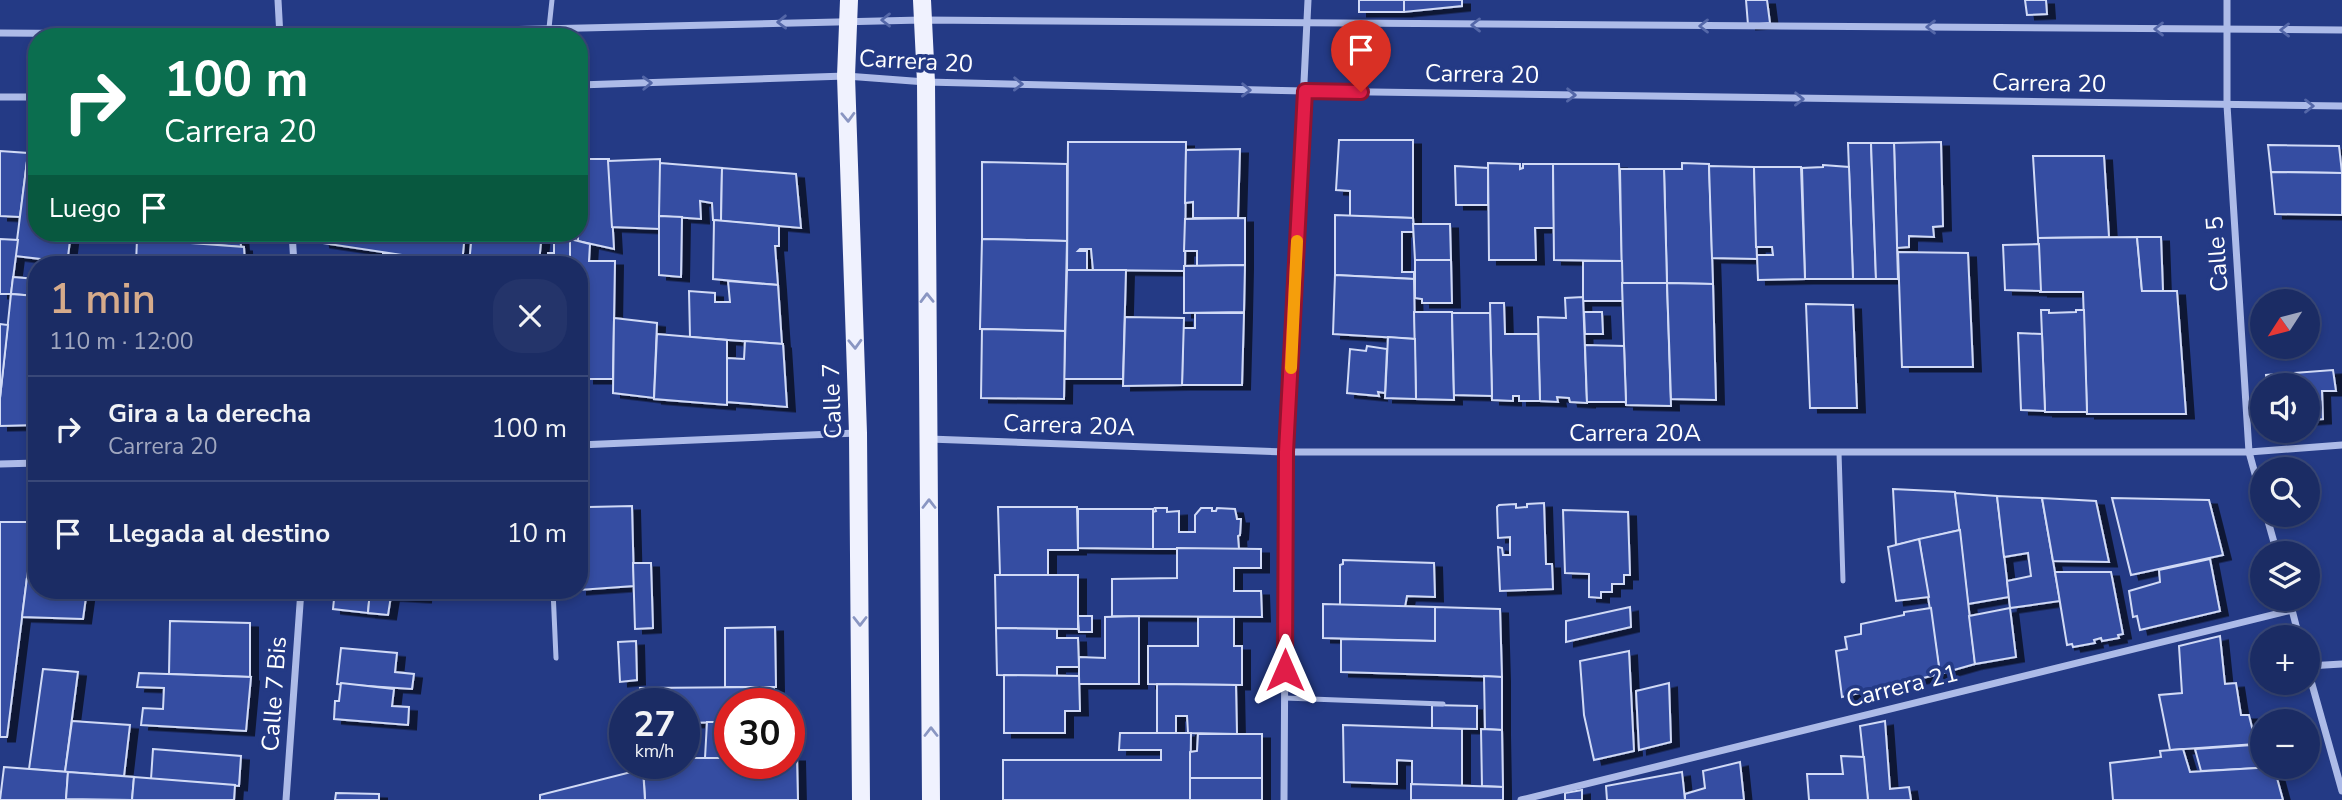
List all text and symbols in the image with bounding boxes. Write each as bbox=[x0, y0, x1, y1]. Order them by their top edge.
one-way arrow bbox=[880, 12, 891, 28]
one-way arrow bbox=[776, 14, 786, 30]
one-way arrow bbox=[1471, 17, 1481, 33]
one-way arrow bbox=[1698, 18, 1709, 34]
pin bbox=[1331, 20, 1391, 92]
one-way arrow bbox=[1926, 20, 1937, 35]
one-way arrow bbox=[2153, 21, 2164, 37]
one-way arrow bbox=[2279, 22, 2290, 37]
icon: arrive bbox=[1342, 31, 1380, 69]
street label: Carrera 20 bbox=[858, 42, 974, 80]
text: 100 m bbox=[164, 46, 308, 113]
icon: right bbox=[49, 56, 140, 147]
street label: Carrera 20 bbox=[1425, 57, 1539, 91]
street label: Carrera 20 bbox=[1992, 66, 2106, 100]
one-way arrow bbox=[643, 75, 653, 91]
one-way arrow bbox=[1013, 77, 1024, 92]
one-way arrow bbox=[1240, 82, 1251, 97]
one-way arrow bbox=[1566, 87, 1577, 103]
one-way arrow bbox=[1793, 91, 1804, 106]
one-way arrow bbox=[2304, 98, 2315, 114]
text: Carrera 20 bbox=[164, 110, 317, 153]
one-way arrow bbox=[840, 112, 855, 123]
icon: arrive bbox=[135, 189, 173, 227]
text: Luego bbox=[49, 191, 121, 226]
street label: Calle 5 bbox=[2198, 215, 2236, 293]
text: 1 min bbox=[49, 271, 156, 328]
button: close bbox=[493, 279, 567, 353]
north arrow bbox=[2250, 289, 2320, 359]
map controls bbox=[2250, 289, 2320, 779]
one-way arrow bbox=[920, 292, 935, 303]
text: 110 m · 12:00 bbox=[49, 326, 194, 357]
one-way arrow bbox=[848, 339, 863, 350]
street label: Calle 7 bbox=[815, 363, 849, 439]
button: sound bbox=[2250, 373, 2320, 443]
text: Gira a la derecha bbox=[108, 396, 311, 431]
street label: Carrera 20A bbox=[1003, 407, 1136, 443]
icon: right bbox=[49, 410, 87, 448]
text: 100 m bbox=[491, 411, 567, 446]
street label: Carrera 20A bbox=[1569, 417, 1701, 449]
text: Carrera 20 bbox=[108, 431, 218, 462]
button: search bbox=[2250, 457, 2320, 527]
one-way arrow bbox=[921, 499, 937, 509]
icon: arrive bbox=[49, 515, 87, 553]
text: Llegada al destino bbox=[108, 516, 330, 551]
text: 10 m bbox=[507, 516, 567, 551]
button: layers bbox=[2250, 541, 2320, 611]
one-way arrow bbox=[852, 615, 867, 626]
button: + bbox=[2250, 625, 2320, 695]
position arrow bbox=[1248, 633, 1322, 707]
street label: Calle 7 Bis bbox=[254, 635, 294, 753]
street label: Carrera 21 bbox=[1843, 657, 1961, 715]
speed limit sign: 30 bbox=[714, 688, 805, 779]
text: 27 bbox=[633, 701, 676, 748]
button: − bbox=[2250, 709, 2320, 779]
one-way arrow bbox=[923, 726, 938, 737]
text: km/h bbox=[635, 739, 674, 763]

